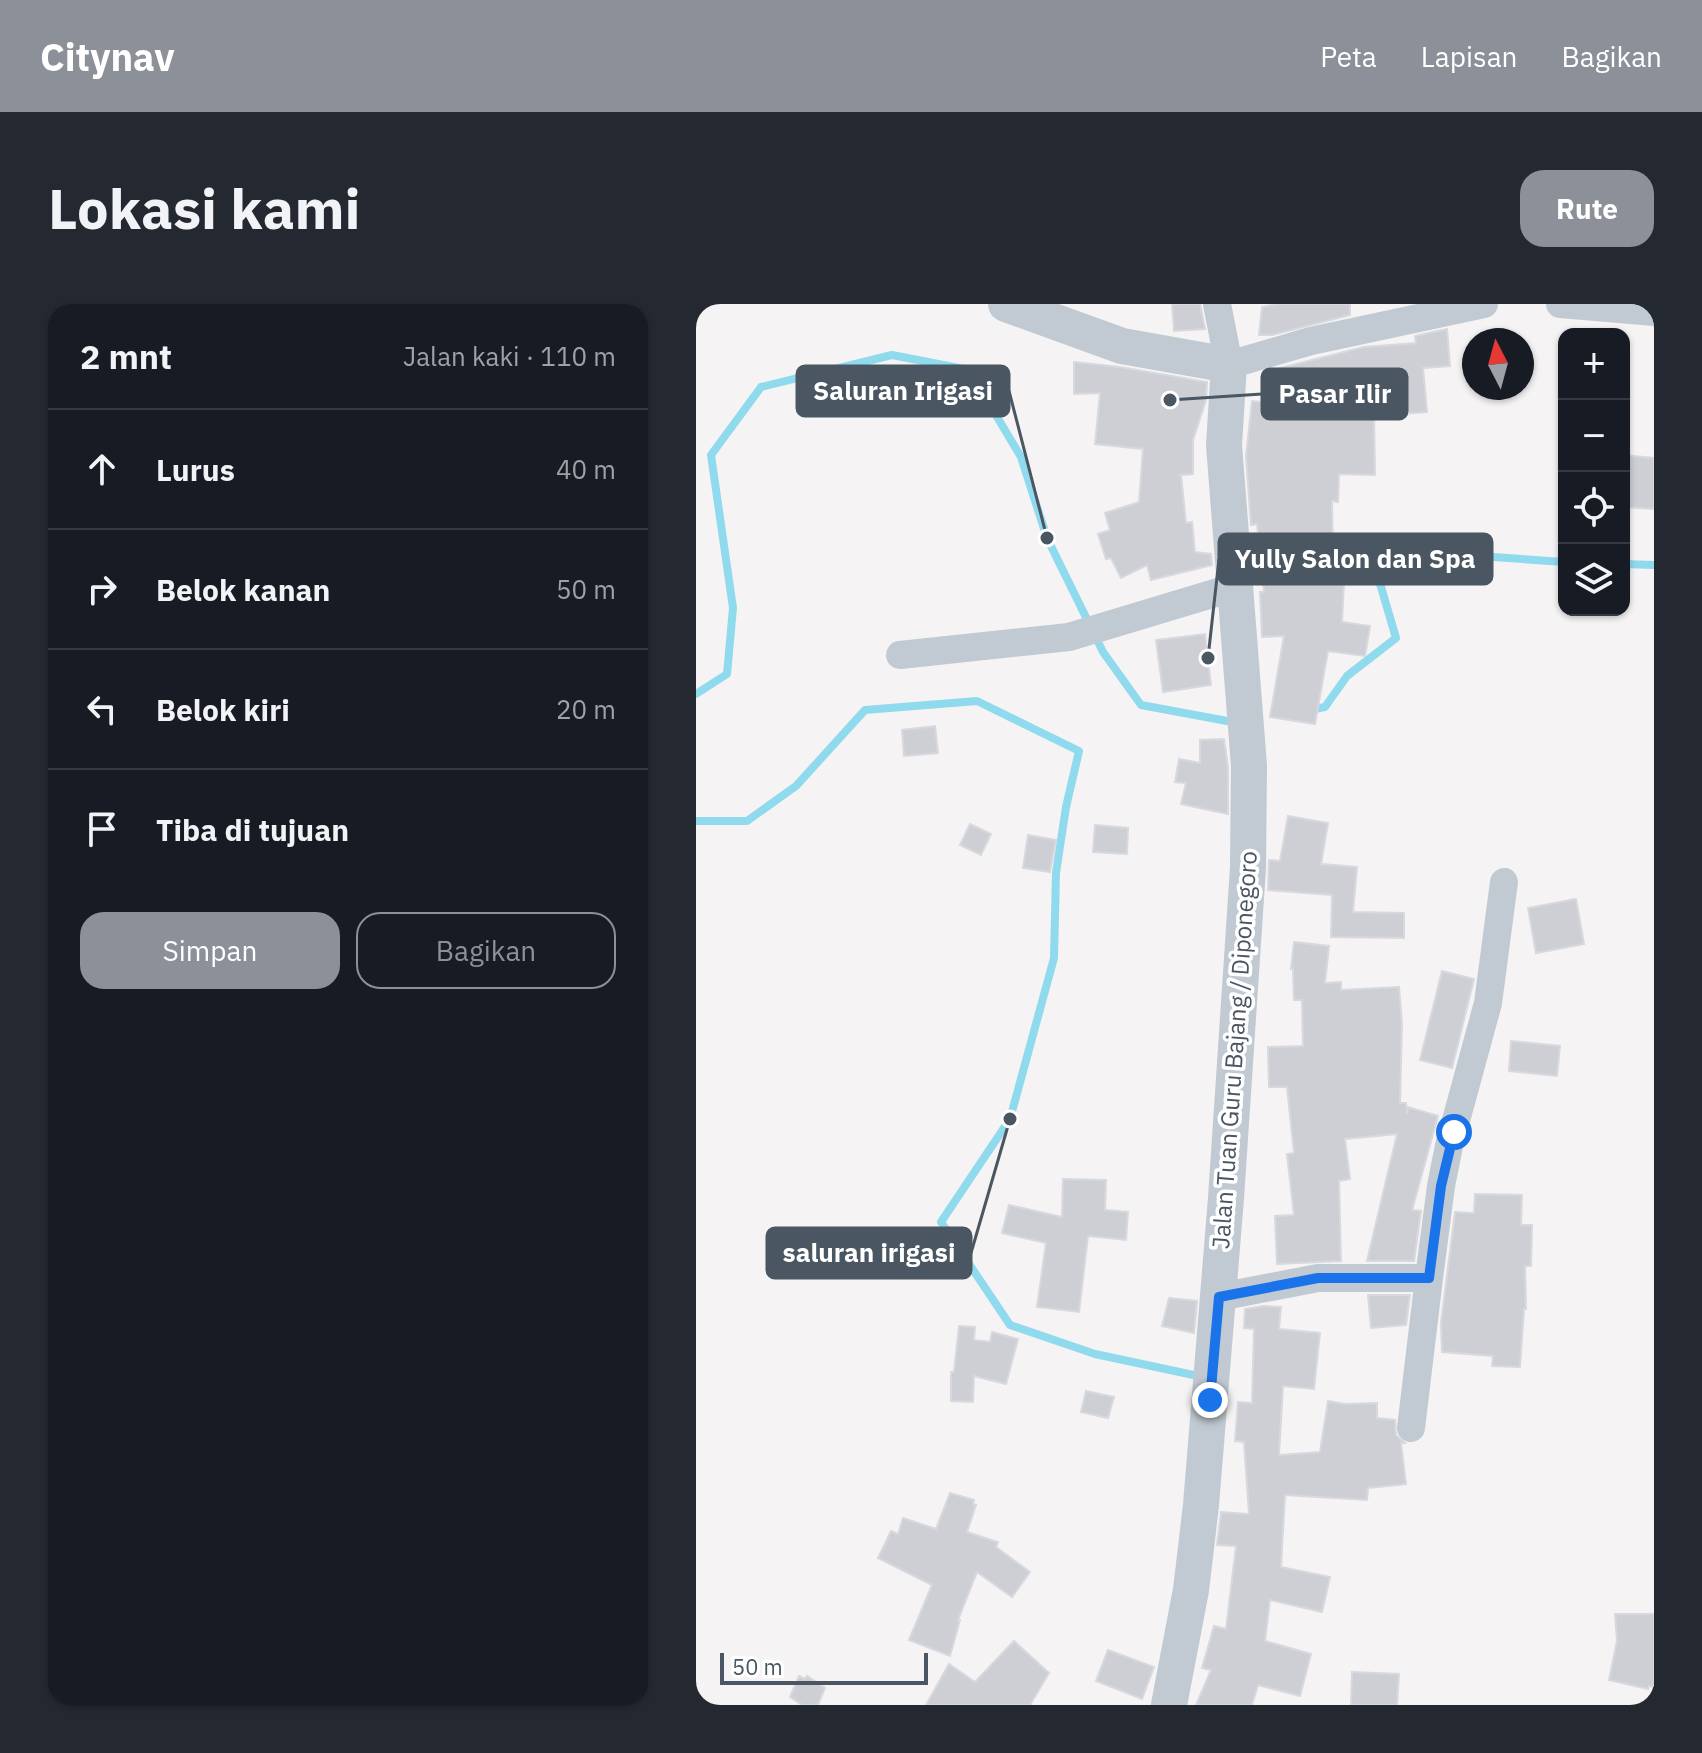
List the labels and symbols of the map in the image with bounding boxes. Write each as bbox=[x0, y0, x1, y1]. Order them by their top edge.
north arrow bbox=[1462, 328, 1534, 400]
callout: Saluran Irigasi bbox=[797, 366, 1009, 416]
callout: Pasar Ilir bbox=[1262, 369, 1407, 419]
text: Saluran Irigasi bbox=[813, 373, 993, 407]
text: Pasar Ilir bbox=[1278, 376, 1392, 410]
callout: Yully Salon dan Spa bbox=[1219, 534, 1492, 584]
text: Yully Salon dan Spa bbox=[1235, 541, 1476, 575]
street label: Jalan Tuan Guru Bajang / Diponegoro bbox=[1204, 850, 1264, 1250]
route start bbox=[1436, 1114, 1472, 1150]
callout: saluran irigasi bbox=[767, 1228, 971, 1278]
text: saluran irigasi bbox=[783, 1235, 955, 1269]
route end bbox=[1192, 1382, 1228, 1418]
scale bar bbox=[720, 1649, 928, 1685]

